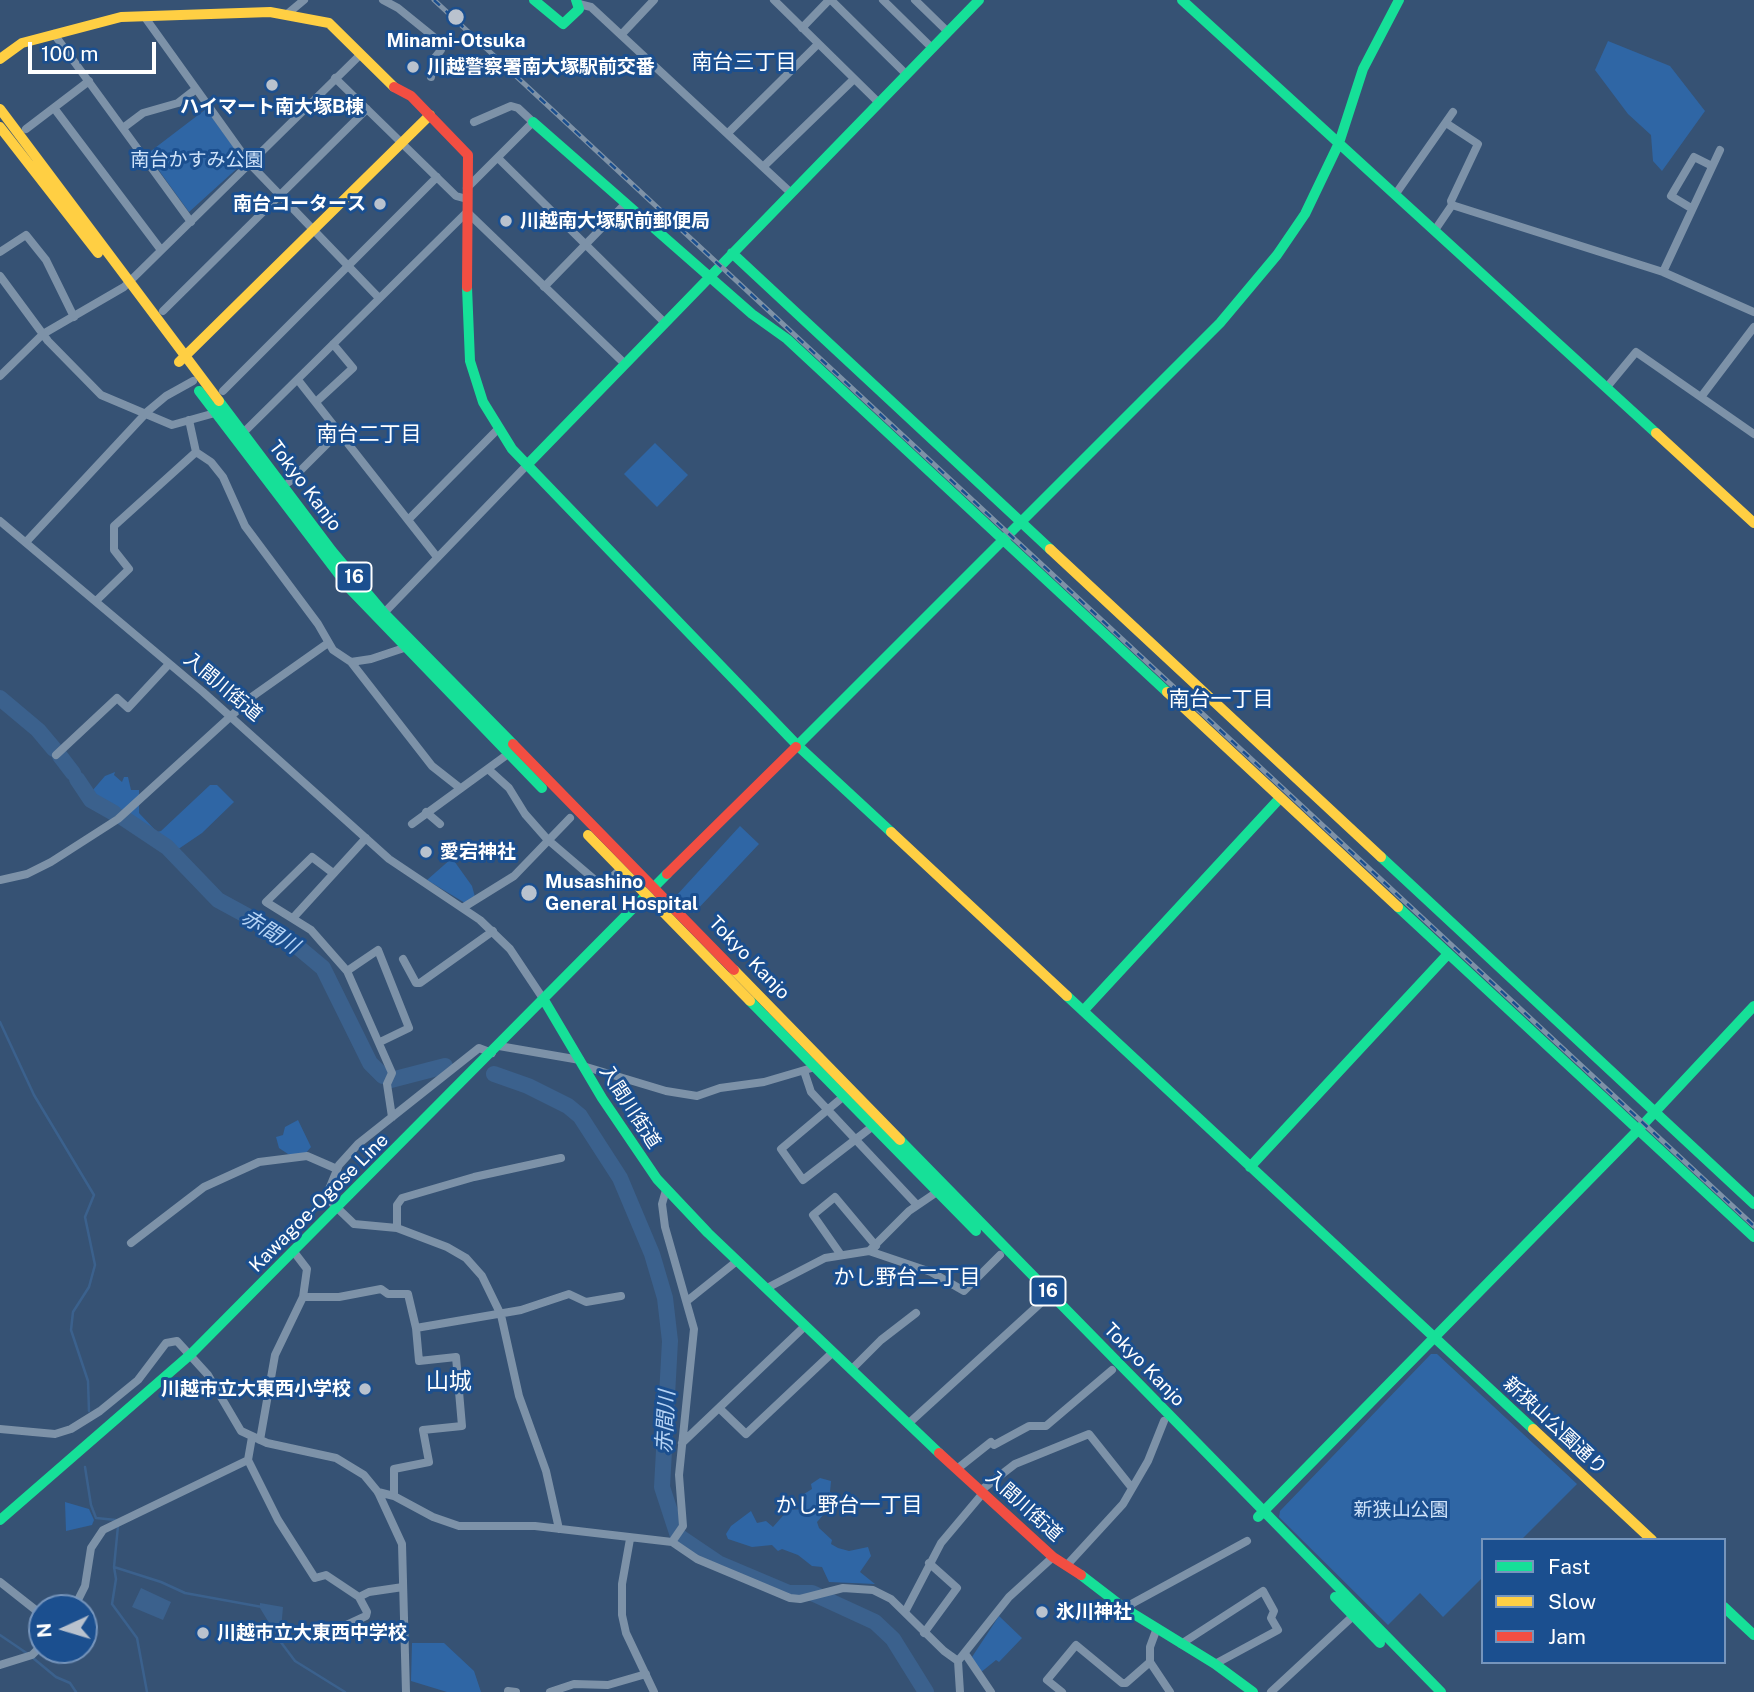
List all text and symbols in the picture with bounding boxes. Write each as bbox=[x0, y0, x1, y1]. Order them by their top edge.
marker: Minami-Otsuka bbox=[446, 7, 466, 27]
scale bar bbox=[32, 28, 159, 72]
place label: Minami-Otsuka bbox=[386, 30, 526, 52]
text: 100 m bbox=[41, 41, 98, 66]
district label: 南台三丁目 bbox=[692, 50, 796, 76]
place label: 川越警察署南大塚駅前交番 bbox=[427, 56, 655, 78]
marker: 川越警察署南大塚駅前交番 bbox=[405, 59, 421, 75]
marker: ハイマート南大塚B棟 bbox=[264, 77, 280, 93]
place label: ハイマート南大塚B棟 bbox=[180, 96, 364, 118]
park label: 南台かすみ公園 bbox=[131, 149, 263, 171]
place label: 南台コータース bbox=[233, 193, 366, 215]
marker: 南台コータース bbox=[372, 196, 388, 212]
place label: 川越南大塚駅前郵便局 bbox=[520, 210, 710, 232]
marker: 川越南大塚駅前郵便局 bbox=[498, 213, 514, 229]
district label: 南台二丁目 bbox=[317, 422, 421, 448]
street label: Tokyo Kanjo bbox=[264, 436, 346, 536]
road number: 16 bbox=[336, 562, 372, 592]
street label: 入間川街道 bbox=[179, 648, 267, 726]
district label: 南台一丁目 bbox=[1169, 687, 1273, 713]
place label: 愛宕神社 bbox=[440, 841, 516, 863]
marker: 愛宕神社 bbox=[418, 844, 434, 860]
place label: Musashino General Hospital bbox=[545, 871, 698, 915]
marker: Musashino General Hospital bbox=[519, 883, 539, 903]
water label: 赤間川 bbox=[237, 905, 303, 959]
street label: Tokyo Kanjo bbox=[704, 912, 794, 1004]
street label: 入間川街道 bbox=[595, 1061, 665, 1153]
street label: Kawagoe-Ogose Line bbox=[245, 1129, 393, 1277]
district label: かし野台二丁目 bbox=[834, 1265, 980, 1291]
road number: 16 bbox=[1030, 1276, 1066, 1306]
street label: Tokyo Kanjo bbox=[1099, 1319, 1189, 1411]
district label: 山城 bbox=[426, 1368, 472, 1396]
street label: 新狭山公園通り bbox=[1499, 1372, 1611, 1480]
place label: 川越市立大東西小学校 bbox=[161, 1378, 351, 1400]
marker: 川越市立大東西小学校 bbox=[357, 1381, 373, 1397]
water label: 赤間川 bbox=[652, 1390, 680, 1454]
street label: 入間川街道 bbox=[981, 1466, 1067, 1546]
district label: かし野台一丁目 bbox=[776, 1493, 922, 1519]
park label: 新狭山公園 bbox=[1354, 1499, 1448, 1521]
legend bbox=[1481, 1538, 1726, 1664]
text: Fast bbox=[1548, 1554, 1590, 1579]
text: Slow bbox=[1548, 1589, 1596, 1614]
north arrow bbox=[28, 1594, 98, 1664]
place label: 氷川神社 bbox=[1056, 1601, 1132, 1623]
marker: 氷川神社 bbox=[1034, 1604, 1050, 1620]
text: N bbox=[33, 1622, 56, 1639]
place label: 川越市立大東西中学校 bbox=[217, 1622, 407, 1644]
text: Jam bbox=[1548, 1624, 1586, 1649]
marker: 川越市立大東西中学校 bbox=[195, 1625, 211, 1641]

